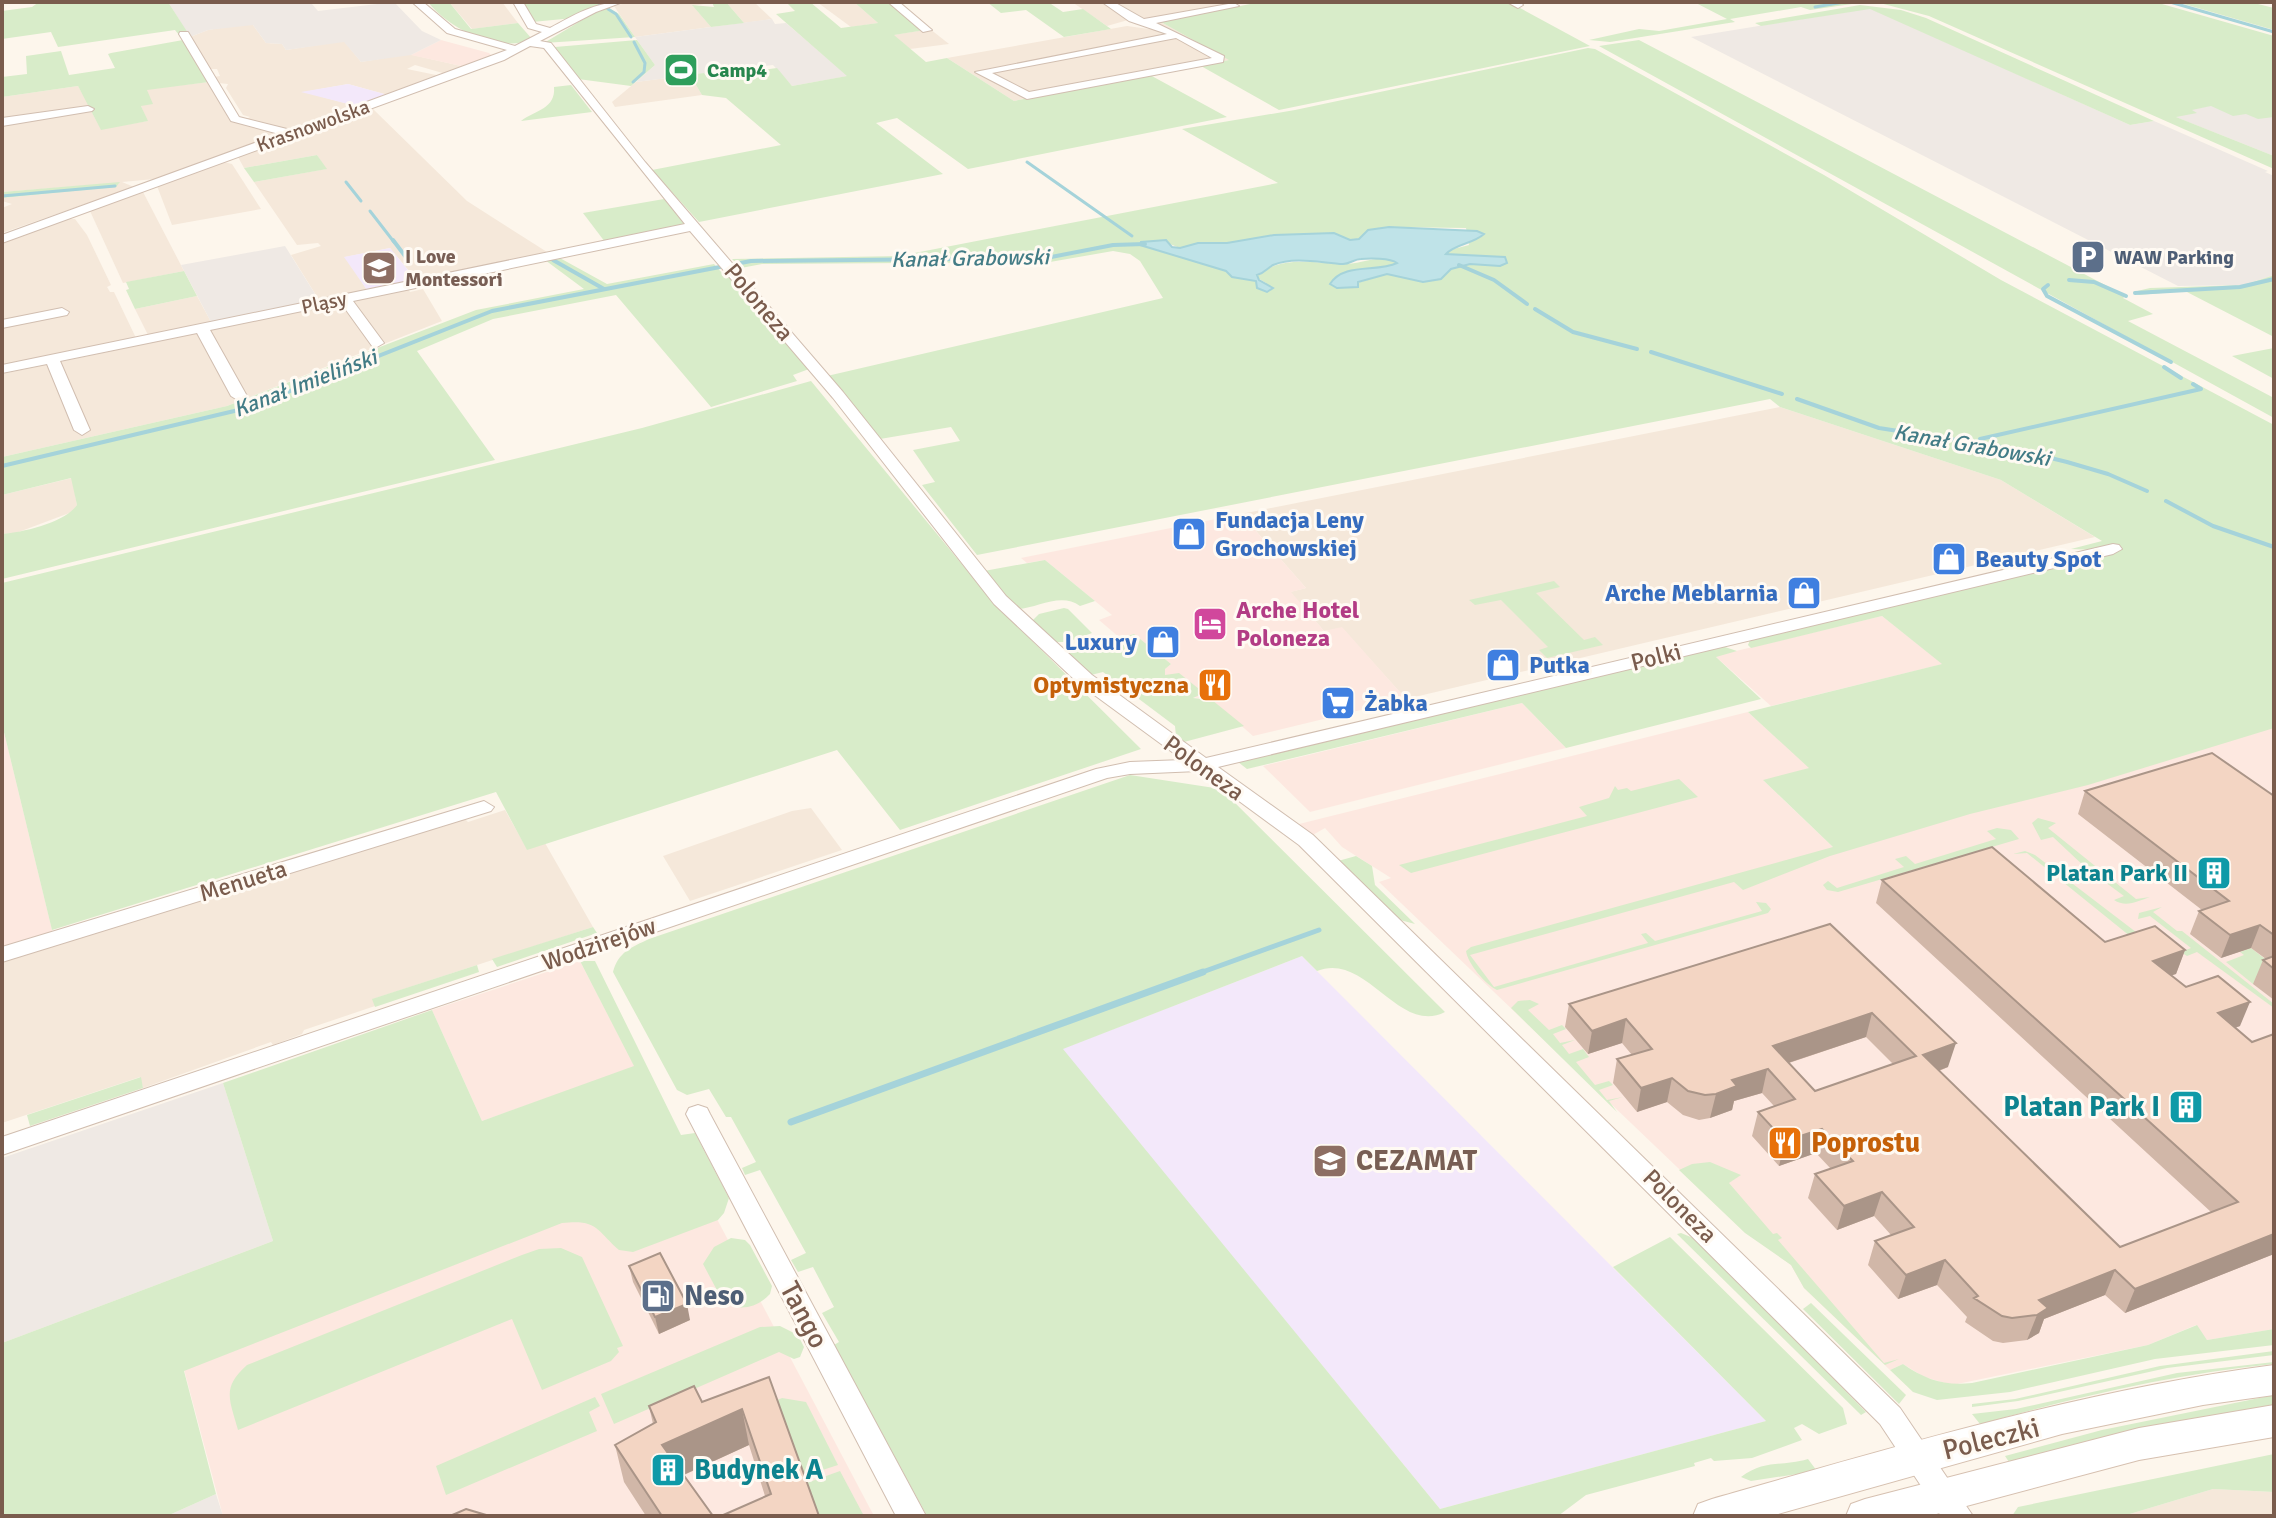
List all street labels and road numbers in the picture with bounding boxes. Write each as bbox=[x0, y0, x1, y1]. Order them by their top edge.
street label: Krasnowolska bbox=[253, 94, 373, 158]
street label: Poloneza bbox=[718, 257, 800, 347]
street label: Pląsy bbox=[299, 286, 350, 320]
street label: Polki bbox=[1628, 636, 1684, 678]
street label: Poloneza bbox=[1158, 729, 1250, 807]
street label: Menueta bbox=[196, 853, 290, 909]
street label: Wodzirejów bbox=[538, 911, 660, 977]
street label: Poloneza bbox=[1637, 1163, 1723, 1249]
street label: Tango bbox=[772, 1276, 836, 1354]
street label: Poleczki bbox=[1939, 1411, 2043, 1467]

